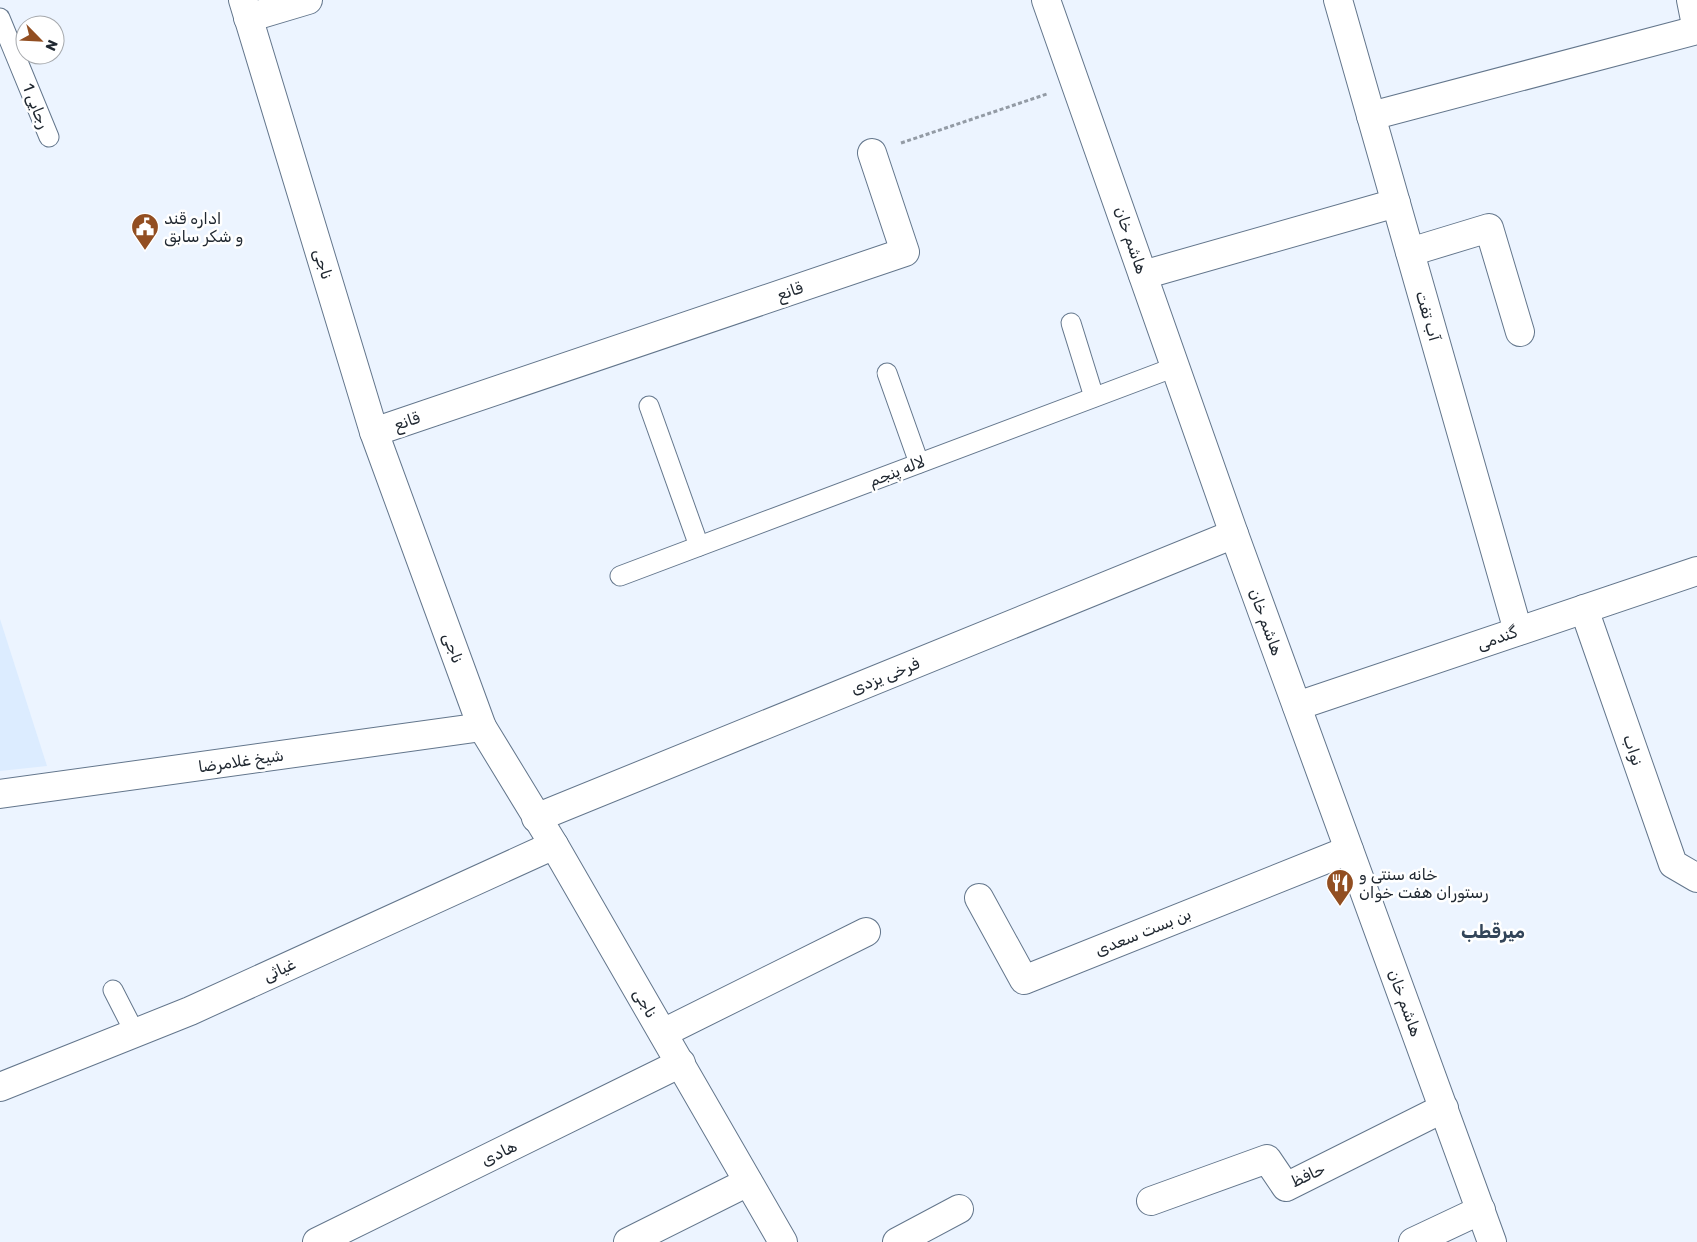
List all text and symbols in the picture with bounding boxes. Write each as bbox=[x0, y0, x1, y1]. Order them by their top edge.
north arrow bbox=[15, 15, 65, 65]
text: N bbox=[42, 37, 61, 53]
street label: رجایی 1 bbox=[17, 81, 54, 132]
street label: هاشم خان bbox=[1110, 204, 1151, 277]
place label: اداره قند و شکر سابق bbox=[164, 209, 243, 247]
public building icon: اداره قند و شکر سابق bbox=[130, 212, 160, 251]
street label: ناجی bbox=[309, 246, 337, 282]
street label: قانع bbox=[775, 278, 806, 306]
street label: آب تفت bbox=[1412, 289, 1444, 344]
street label: قانع bbox=[392, 408, 423, 436]
street label: لاله پنجم bbox=[866, 452, 928, 491]
street label: هاشم خان bbox=[1244, 586, 1287, 659]
street label: گندمی bbox=[1474, 622, 1520, 654]
street label: ناجی bbox=[439, 630, 467, 666]
street label: فرخی یزدی bbox=[848, 653, 923, 699]
street label: نواب bbox=[1618, 732, 1647, 768]
street label: شیخ غلامرضا bbox=[197, 746, 285, 778]
place label: خانه سنتی و رستوران هفت خوان bbox=[1359, 865, 1489, 903]
restaurant icon: خانه سنتی و رستوران هفت خوان bbox=[1325, 868, 1355, 907]
street label: بن بست سعدی bbox=[1092, 904, 1194, 960]
district label: میرقطب bbox=[1461, 921, 1525, 943]
street label: غیاثی bbox=[260, 954, 299, 986]
street label: هاشم خان bbox=[1383, 967, 1426, 1040]
street label: ناجی bbox=[629, 985, 661, 1021]
street label: هادی bbox=[478, 1136, 520, 1170]
street label: حافظ bbox=[1288, 1159, 1328, 1191]

